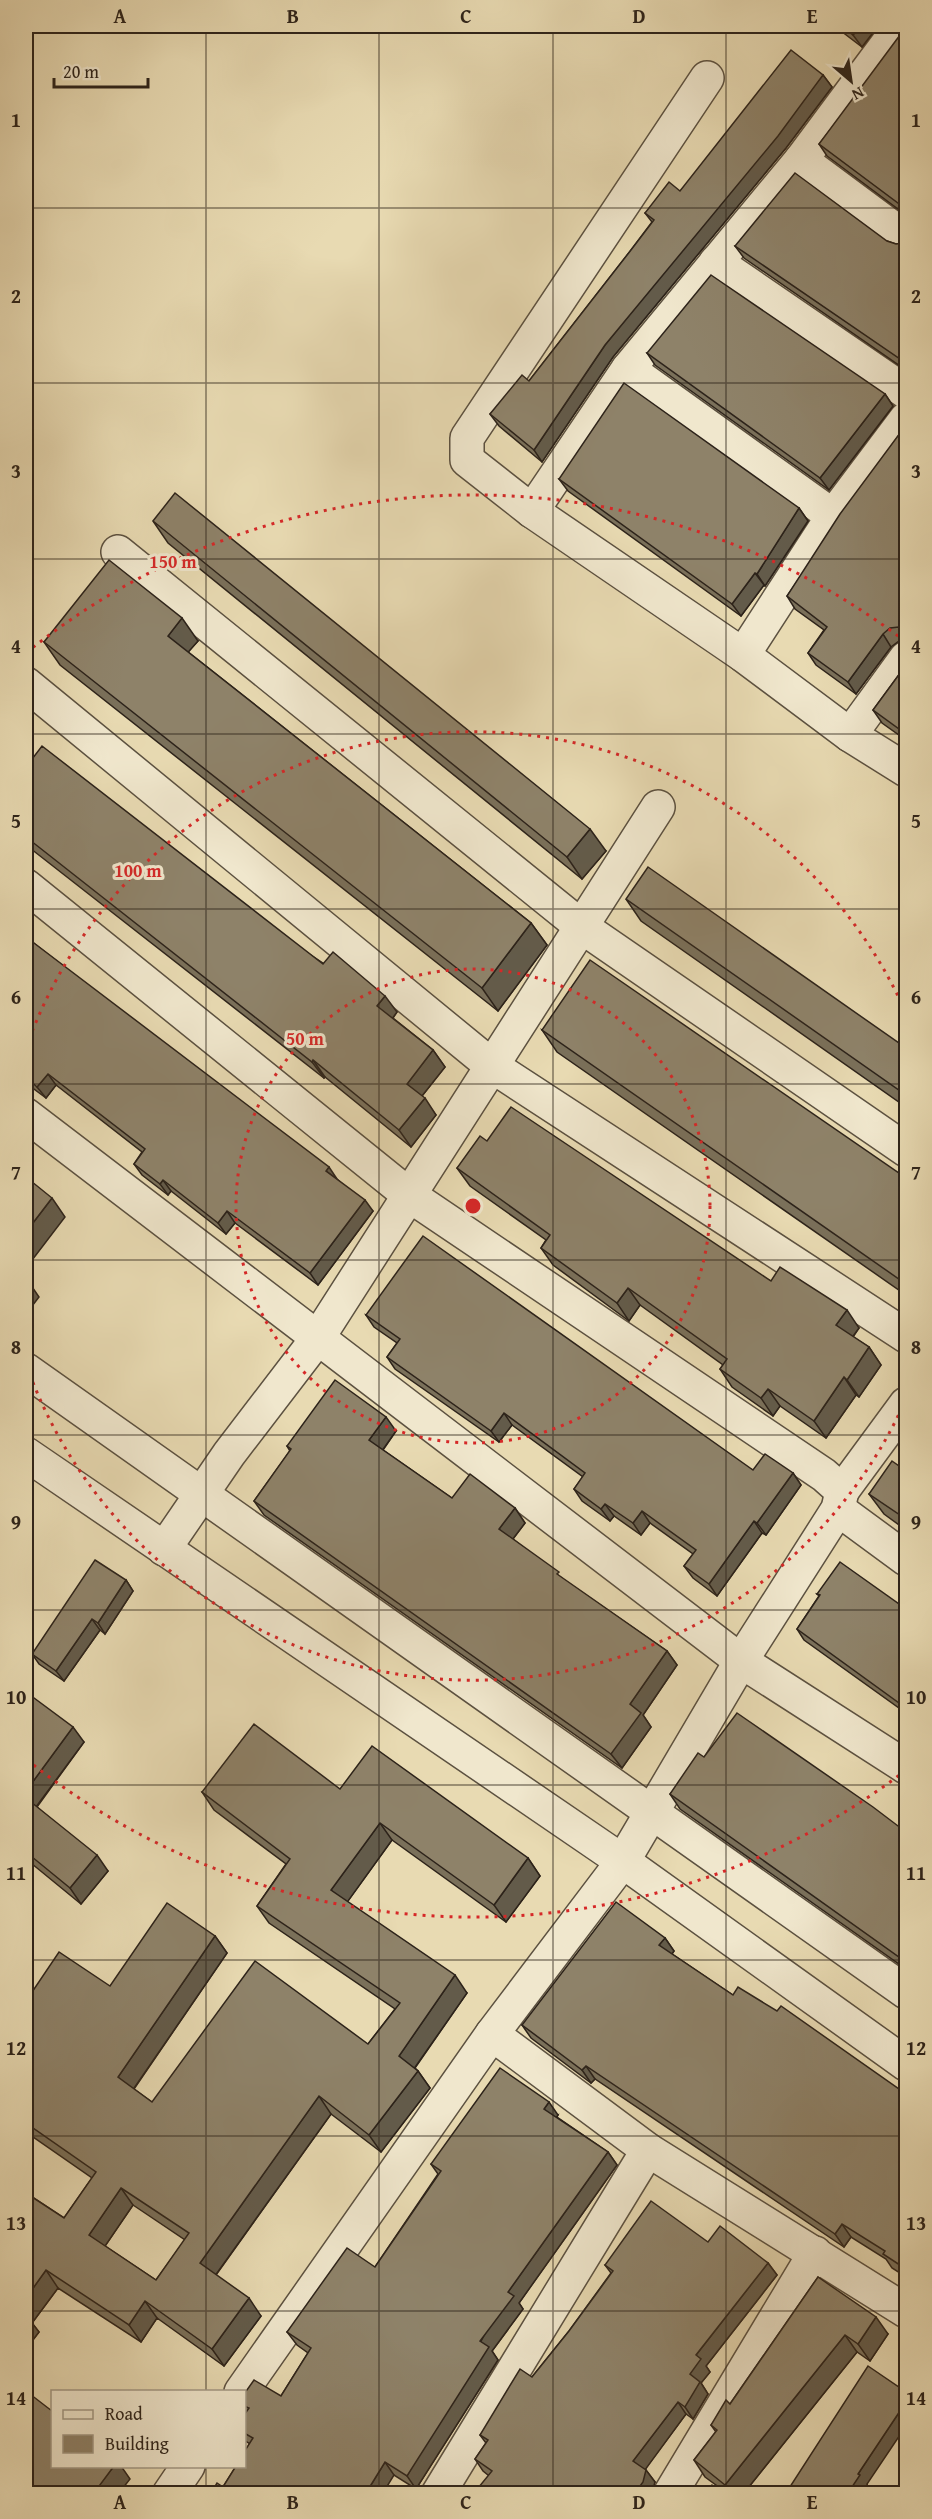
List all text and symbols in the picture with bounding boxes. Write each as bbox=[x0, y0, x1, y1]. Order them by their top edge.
text: A bbox=[114, 1, 127, 30]
text: B bbox=[287, 1, 299, 30]
text: C bbox=[460, 1, 472, 30]
text: D bbox=[632, 1, 646, 30]
text: E bbox=[807, 1, 818, 30]
scale bar bbox=[54, 51, 148, 89]
north arrow bbox=[821, 51, 881, 111]
text: 20 m bbox=[63, 58, 99, 85]
text: N bbox=[848, 81, 869, 107]
text: 1 bbox=[11, 105, 21, 134]
text: 1 bbox=[911, 105, 921, 134]
text: 2 bbox=[11, 281, 21, 310]
text: 2 bbox=[911, 281, 921, 310]
text: 3 bbox=[11, 456, 21, 485]
text: 3 bbox=[911, 456, 921, 485]
text: 150 m bbox=[149, 548, 197, 575]
text: 4 bbox=[11, 631, 21, 660]
text: 4 bbox=[911, 631, 921, 660]
text: 5 bbox=[11, 806, 21, 835]
text: 5 bbox=[911, 806, 921, 835]
text: 100 m bbox=[114, 857, 162, 884]
text: 6 bbox=[11, 982, 21, 1011]
text: 6 bbox=[911, 982, 921, 1011]
text: 50 m bbox=[286, 1025, 325, 1052]
text: 7 bbox=[11, 1157, 21, 1186]
text: 7 bbox=[911, 1157, 921, 1186]
centre of rings bbox=[463, 1196, 483, 1216]
text: 8 bbox=[11, 1332, 21, 1361]
text: 8 bbox=[911, 1332, 921, 1361]
text: 9 bbox=[11, 1507, 21, 1536]
text: 9 bbox=[911, 1507, 921, 1536]
text: 10 bbox=[6, 1682, 26, 1711]
text: 10 bbox=[906, 1682, 926, 1711]
text: 11 bbox=[6, 1858, 26, 1887]
text: 11 bbox=[906, 1858, 926, 1887]
text: 12 bbox=[6, 2033, 26, 2062]
text: 12 bbox=[906, 2033, 926, 2062]
text: 13 bbox=[6, 2208, 26, 2237]
text: 13 bbox=[906, 2208, 926, 2237]
text: 14 bbox=[6, 2383, 26, 2412]
text: 14 bbox=[906, 2383, 926, 2412]
legend bbox=[51, 2390, 246, 2468]
text: Road bbox=[105, 2400, 143, 2427]
text: Building bbox=[105, 2430, 169, 2457]
text: A bbox=[114, 2487, 127, 2516]
text: B bbox=[287, 2487, 299, 2516]
text: C bbox=[460, 2487, 472, 2516]
text: D bbox=[632, 2487, 646, 2516]
text: E bbox=[807, 2487, 818, 2516]

